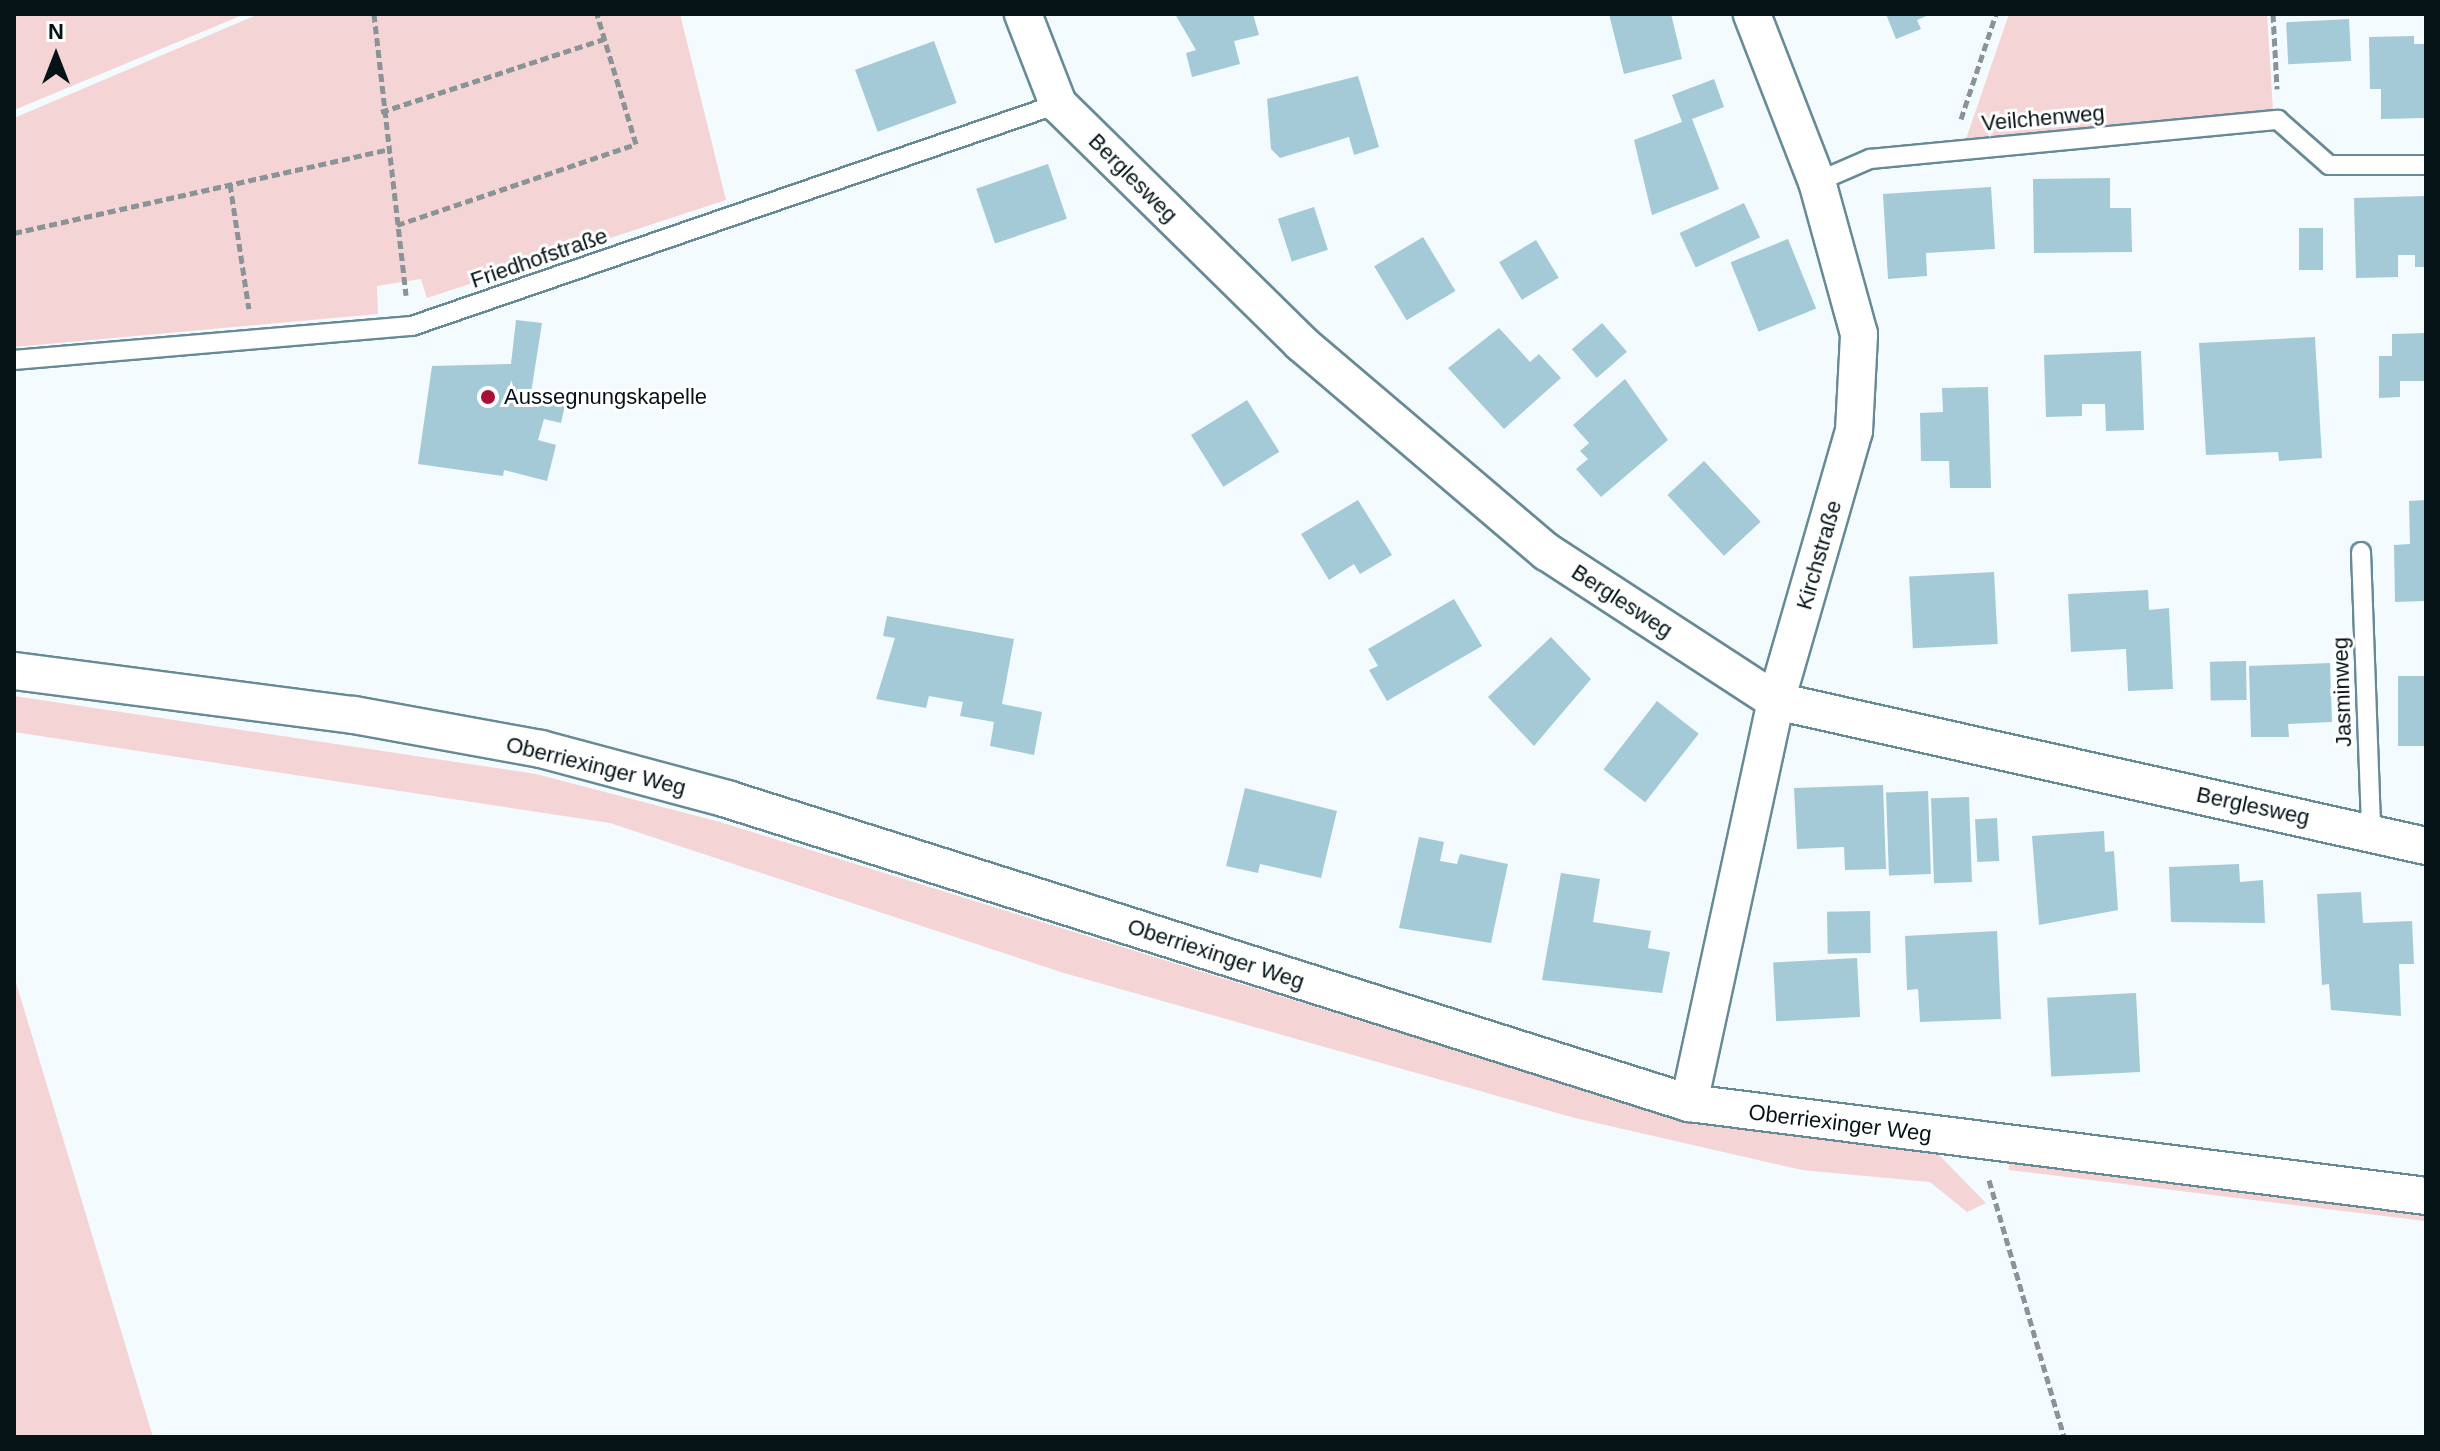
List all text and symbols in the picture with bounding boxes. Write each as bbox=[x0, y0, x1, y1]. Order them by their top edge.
north arrow bbox=[16, 16, 96, 96]
text: N bbox=[48, 19, 64, 44]
street label: Veilchenweg bbox=[1980, 99, 2106, 137]
street label: Berglesweg bbox=[1083, 128, 1183, 228]
street label: Friedhofstraße bbox=[467, 222, 611, 294]
place label: Aussegnungskapelle bbox=[504, 384, 707, 410]
marker: Aussegnungskapelle bbox=[479, 388, 497, 406]
street label: Kirchstraße bbox=[1791, 497, 1847, 613]
street label: Berglesweg bbox=[1567, 559, 1677, 643]
street label: Jasminweg bbox=[2327, 637, 2357, 747]
street label: Oberriexinger Weg bbox=[503, 731, 689, 801]
street label: Berglesweg bbox=[2194, 781, 2312, 831]
street label: Oberriexinger Weg bbox=[1124, 913, 1308, 995]
street label: Oberriexinger Weg bbox=[1747, 1099, 1933, 1147]

